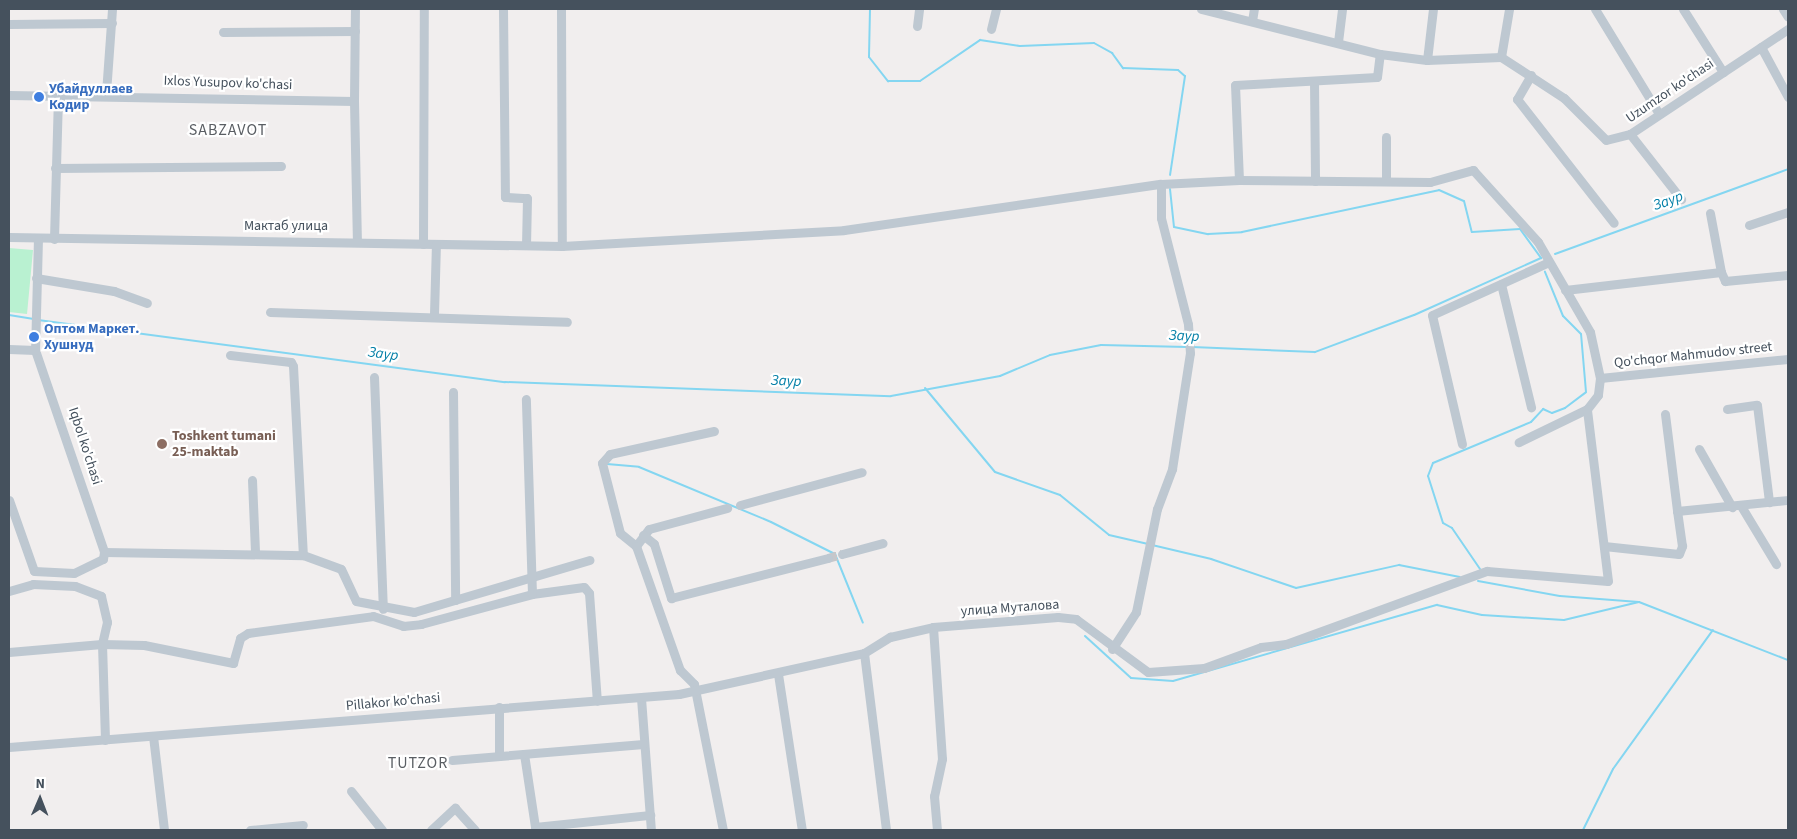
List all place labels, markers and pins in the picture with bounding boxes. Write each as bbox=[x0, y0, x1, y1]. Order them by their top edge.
place label: Убайдуллаев Кодир bbox=[49, 81, 133, 114]
marker: Убайдуллаев Кодир bbox=[33, 91, 45, 103]
place label: Оптом Маркет. Хушнуд bbox=[44, 321, 139, 354]
marker: Оптом Маркет. Хушнуд bbox=[28, 331, 40, 343]
place label: Toshkent tumani 25-maktab bbox=[172, 428, 276, 461]
marker: Toshkent tumani 25-maktab bbox=[156, 438, 168, 450]

